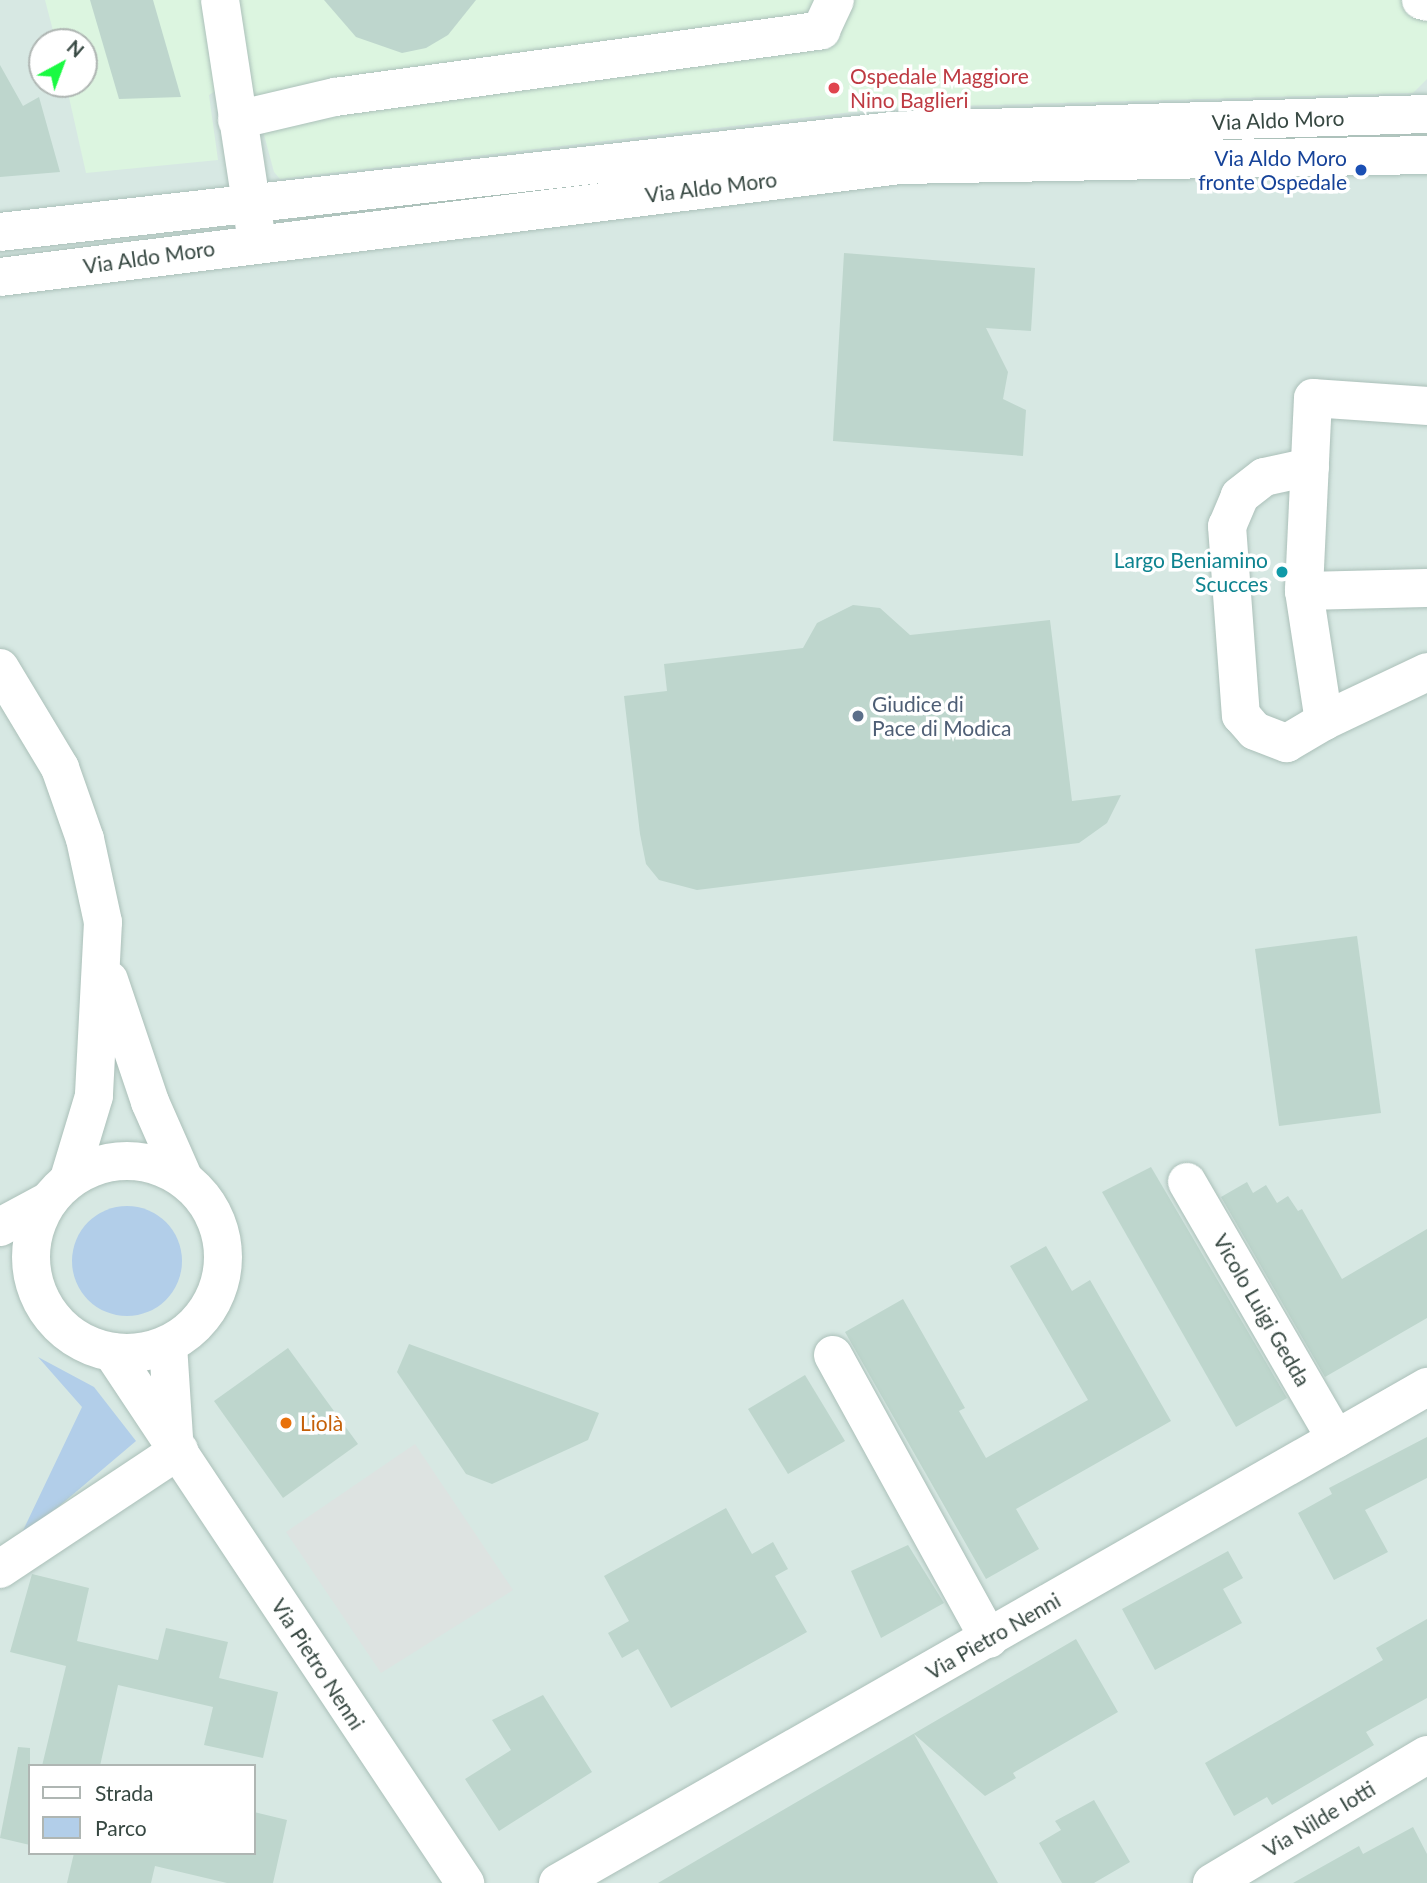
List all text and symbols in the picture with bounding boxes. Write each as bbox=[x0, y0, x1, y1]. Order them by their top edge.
north arrow bbox=[28, 28, 98, 98]
text: N bbox=[63, 35, 89, 62]
place label: Ospedale Maggiore Nino Baglieri bbox=[850, 63, 1029, 113]
marker: Ospedale Maggiore Nino Baglieri bbox=[824, 78, 844, 98]
street label: Via Aldo Moro bbox=[1211, 105, 1345, 135]
place label: Via Aldo Moro fronte Ospedale bbox=[1198, 145, 1347, 195]
marker: Via Aldo Moro fronte Ospedale bbox=[1353, 162, 1369, 178]
street label: Via Aldo Moro bbox=[643, 166, 779, 208]
street label: Via Aldo Moro bbox=[81, 235, 217, 279]
place label: Largo Beniamino Scucces bbox=[1114, 547, 1268, 597]
marker: Largo Beniamino Scucces bbox=[1274, 564, 1290, 580]
place label: Giudice di Pace di Modica bbox=[872, 691, 1012, 741]
marker: Giudice di Pace di Modica bbox=[850, 708, 866, 724]
street label: Vicolo Luigi Gedda bbox=[1208, 1229, 1316, 1391]
place label: Liolà bbox=[300, 1410, 343, 1436]
marker: Liolà bbox=[278, 1415, 294, 1431]
street label: Via Pietro Nenni bbox=[921, 1587, 1065, 1685]
street label: Via Pietro Nenni bbox=[266, 1594, 370, 1734]
legend bbox=[28, 1764, 256, 1855]
street label: Via Nilde Iotti bbox=[1259, 1776, 1379, 1862]
text: Strada bbox=[95, 1780, 154, 1805]
text: Parco bbox=[95, 1815, 147, 1840]

